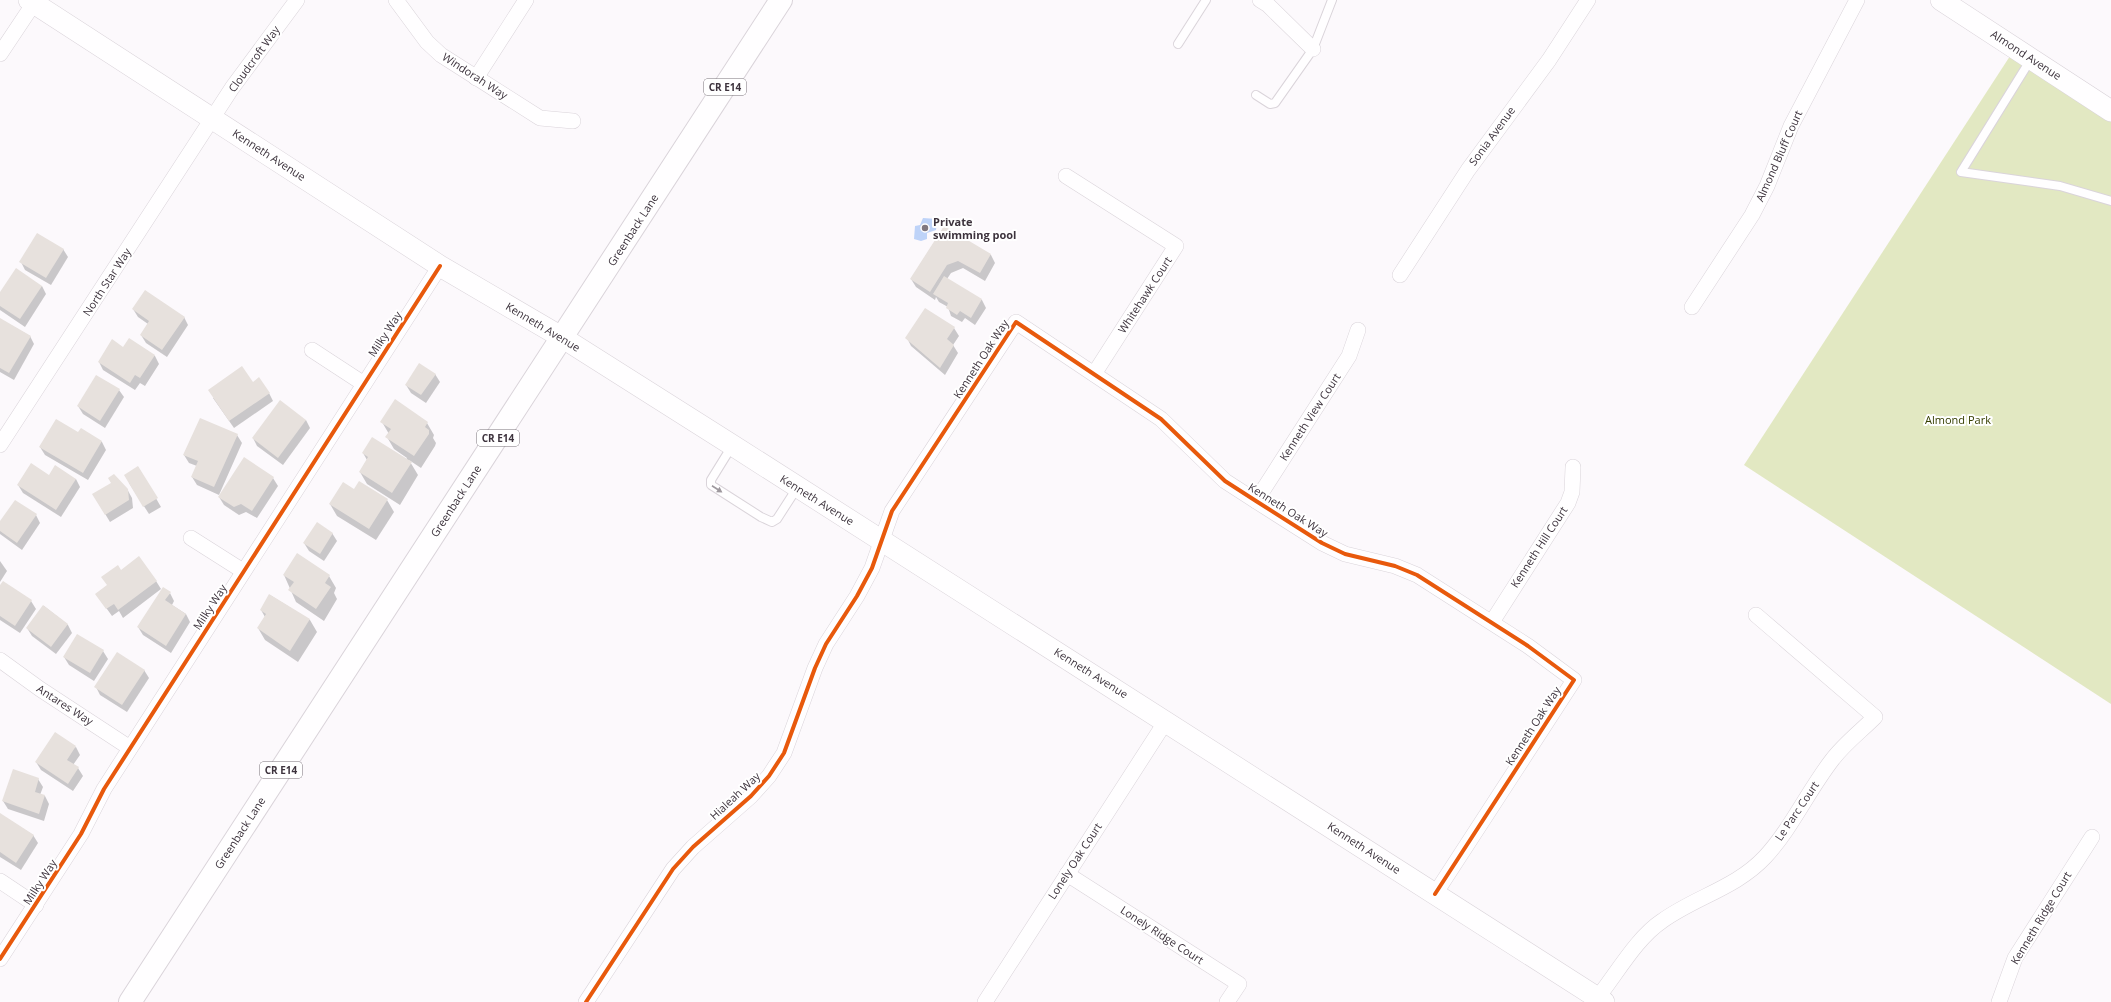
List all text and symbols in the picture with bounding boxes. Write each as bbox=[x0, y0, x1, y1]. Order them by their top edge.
street label: Cloudcroft Way bbox=[224, 22, 283, 95]
street label: Almond Avenue bbox=[1988, 26, 2064, 83]
street label: Windorah Way bbox=[440, 49, 511, 103]
road number: CR E14 bbox=[704, 79, 746, 95]
street label: Sonia Avenue bbox=[1465, 103, 1518, 168]
street label: Almond Bluff Court bbox=[1752, 108, 1805, 204]
street label: Kenneth Avenue bbox=[230, 125, 309, 184]
street label: Greenback Lane bbox=[604, 191, 662, 269]
place label: Private swimming pool bbox=[933, 214, 1016, 242]
marker: Private swimming pool bbox=[920, 223, 930, 233]
street label: North Star Way bbox=[79, 244, 134, 319]
street label: Whitehawk Court bbox=[1114, 253, 1175, 336]
street label: Kenneth Avenue bbox=[503, 298, 583, 355]
street label: Milky Way bbox=[364, 308, 405, 359]
street label: Kenneth Oak Way bbox=[949, 316, 1012, 401]
street label: Kenneth View Court bbox=[1276, 370, 1344, 463]
park label: Almond Park bbox=[1925, 412, 1991, 427]
road number: CR E14 bbox=[477, 430, 519, 446]
street label: Greenback Lane bbox=[427, 462, 485, 540]
street label: Kenneth Avenue bbox=[778, 471, 857, 528]
street label: Kenneth Oak Way bbox=[1246, 479, 1331, 540]
one-way arrow bbox=[712, 485, 723, 493]
street label: Kenneth Hill Court bbox=[1507, 503, 1571, 590]
street label: Milky Way bbox=[189, 581, 230, 632]
street label: Kenneth Avenue bbox=[1052, 644, 1131, 701]
street label: Antares Way bbox=[34, 681, 97, 729]
street label: Kenneth Oak Way bbox=[1501, 683, 1564, 768]
road number: CR E14 bbox=[260, 762, 302, 778]
street label: Hialeah Way bbox=[706, 768, 763, 823]
street label: Le Parc Court bbox=[1771, 778, 1822, 843]
street label: Greenback Lane bbox=[211, 794, 269, 872]
street label: Kenneth Avenue bbox=[1325, 818, 1404, 877]
street label: Lonely Oak Court bbox=[1044, 819, 1105, 902]
street label: Milky Way bbox=[19, 856, 60, 907]
street label: Kenneth Ridge Court bbox=[2007, 868, 2074, 967]
street label: Lonely Ridge Court bbox=[1118, 902, 1207, 967]

